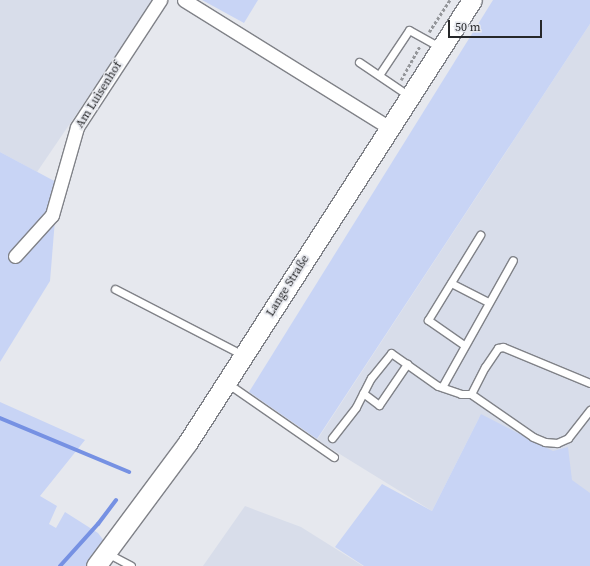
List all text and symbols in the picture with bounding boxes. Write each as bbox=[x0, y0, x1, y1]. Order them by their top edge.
scale bar bbox=[450, 12, 544, 38]
text: 50 m bbox=[455, 19, 481, 35]
street label: Am Luisenhof bbox=[73, 59, 125, 131]
street label: Lange Straße bbox=[263, 253, 313, 319]

